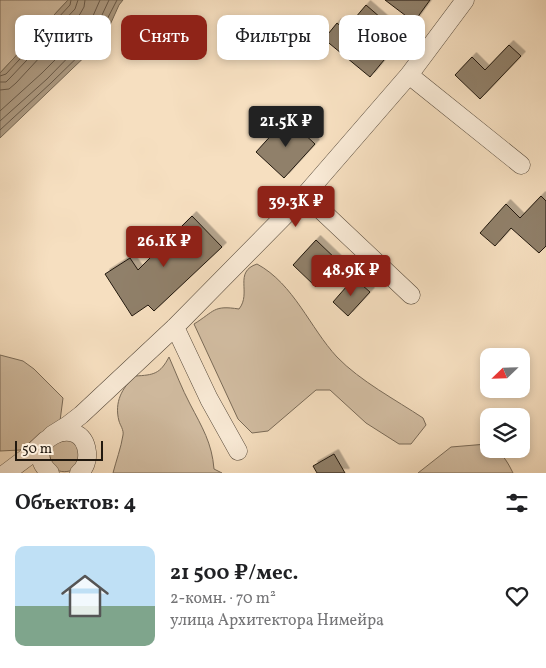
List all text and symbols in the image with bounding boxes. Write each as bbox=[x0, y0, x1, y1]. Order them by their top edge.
chip: Купить bbox=[15, 15, 111, 60]
chip: Снять bbox=[121, 15, 207, 60]
chip: Фильтры bbox=[217, 15, 329, 60]
chip: Новое bbox=[339, 15, 425, 60]
pin: 21.5K ₽ bbox=[240, 106, 332, 148]
text: 21.5K ₽ bbox=[260, 111, 312, 133]
pin: 39.3K ₽ bbox=[250, 186, 342, 228]
text: 39.3K ₽ bbox=[269, 191, 323, 213]
pin: 26.1K ₽ bbox=[118, 226, 210, 268]
text: 26.1K ₽ bbox=[137, 231, 191, 253]
pin: 48.9K ₽ bbox=[305, 254, 397, 297]
text: 48.9K ₽ bbox=[322, 260, 380, 282]
north arrow bbox=[480, 348, 530, 398]
map controls bbox=[480, 348, 530, 458]
button: layers bbox=[480, 408, 530, 458]
scale bar bbox=[15, 438, 102, 461]
text: 50 m bbox=[22, 440, 52, 459]
text: Объектов: 4 bbox=[15, 489, 136, 518]
icon: filters bbox=[503, 489, 531, 517]
text: 21 500 ₽/мес. bbox=[170, 559, 298, 588]
icon: home bbox=[55, 566, 115, 626]
icon: heart bbox=[503, 582, 531, 610]
text: 2-комн. · 70 m² bbox=[170, 588, 276, 610]
text: улица Архитектора Нимейра bbox=[170, 610, 384, 632]

